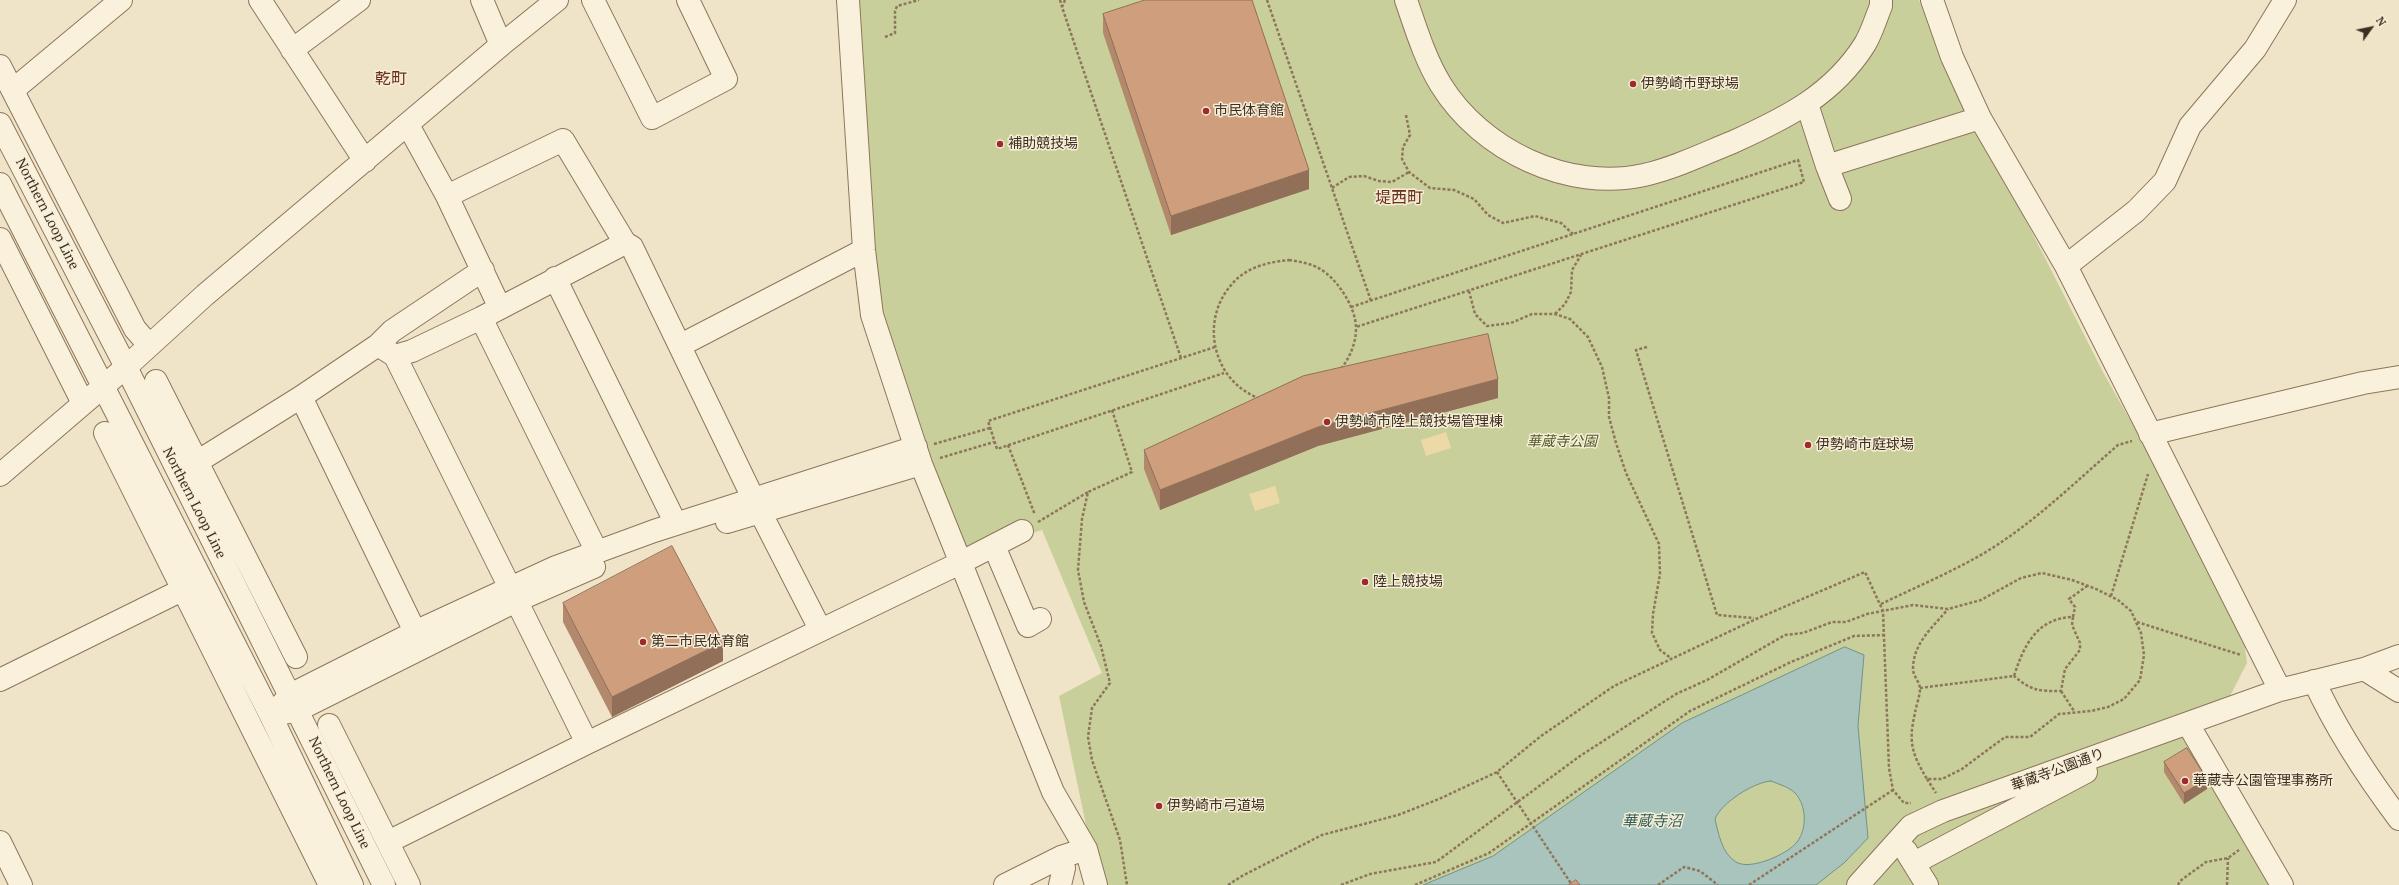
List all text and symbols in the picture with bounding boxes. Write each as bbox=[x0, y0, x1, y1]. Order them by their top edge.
north arrow bbox=[2351, 8, 2391, 48]
text: N bbox=[2373, 14, 2389, 29]
district label: 乾町 bbox=[375, 69, 407, 89]
place label: 伊勢崎市野球場 bbox=[1641, 76, 1739, 92]
marker: 伊勢崎市野球場 bbox=[1628, 79, 1638, 89]
place label: 市民体育館 bbox=[1214, 103, 1284, 119]
marker: 市民体育館 bbox=[1201, 106, 1211, 116]
place label: 補助競技場 bbox=[1008, 136, 1078, 152]
marker: 補助競技場 bbox=[995, 139, 1005, 149]
street label: Northern Loop Line bbox=[12, 156, 82, 272]
district label: 堤西町 bbox=[1375, 188, 1423, 208]
place label: 伊勢崎市陸上競技場管理棟 bbox=[1335, 414, 1503, 430]
marker: 伊勢崎市陸上競技場管理棟 bbox=[1322, 417, 1332, 427]
park label: 華蔵寺公園 bbox=[1527, 434, 1597, 450]
place label: 伊勢崎市庭球場 bbox=[1816, 437, 1914, 453]
marker: 伊勢崎市庭球場 bbox=[1803, 440, 1813, 450]
street label: Northern Loop Line bbox=[159, 445, 229, 561]
place label: 陸上競技場 bbox=[1373, 574, 1443, 590]
marker: 陸上競技場 bbox=[1360, 577, 1370, 587]
place label: 第二市民体育館 bbox=[651, 634, 749, 650]
marker: 第二市民体育館 bbox=[638, 637, 648, 647]
street label: Northern Loop Line bbox=[305, 734, 373, 852]
street label: 華蔵寺公園通り bbox=[2009, 745, 2107, 795]
place label: 華蔵寺公園管理事務所 bbox=[2193, 773, 2333, 789]
marker: 華蔵寺公園管理事務所 bbox=[2180, 776, 2190, 786]
place label: 伊勢崎市弓道場 bbox=[1167, 798, 1265, 814]
marker: 伊勢崎市弓道場 bbox=[1154, 801, 1164, 811]
water label: 華蔵寺沼 bbox=[1622, 813, 1682, 831]

